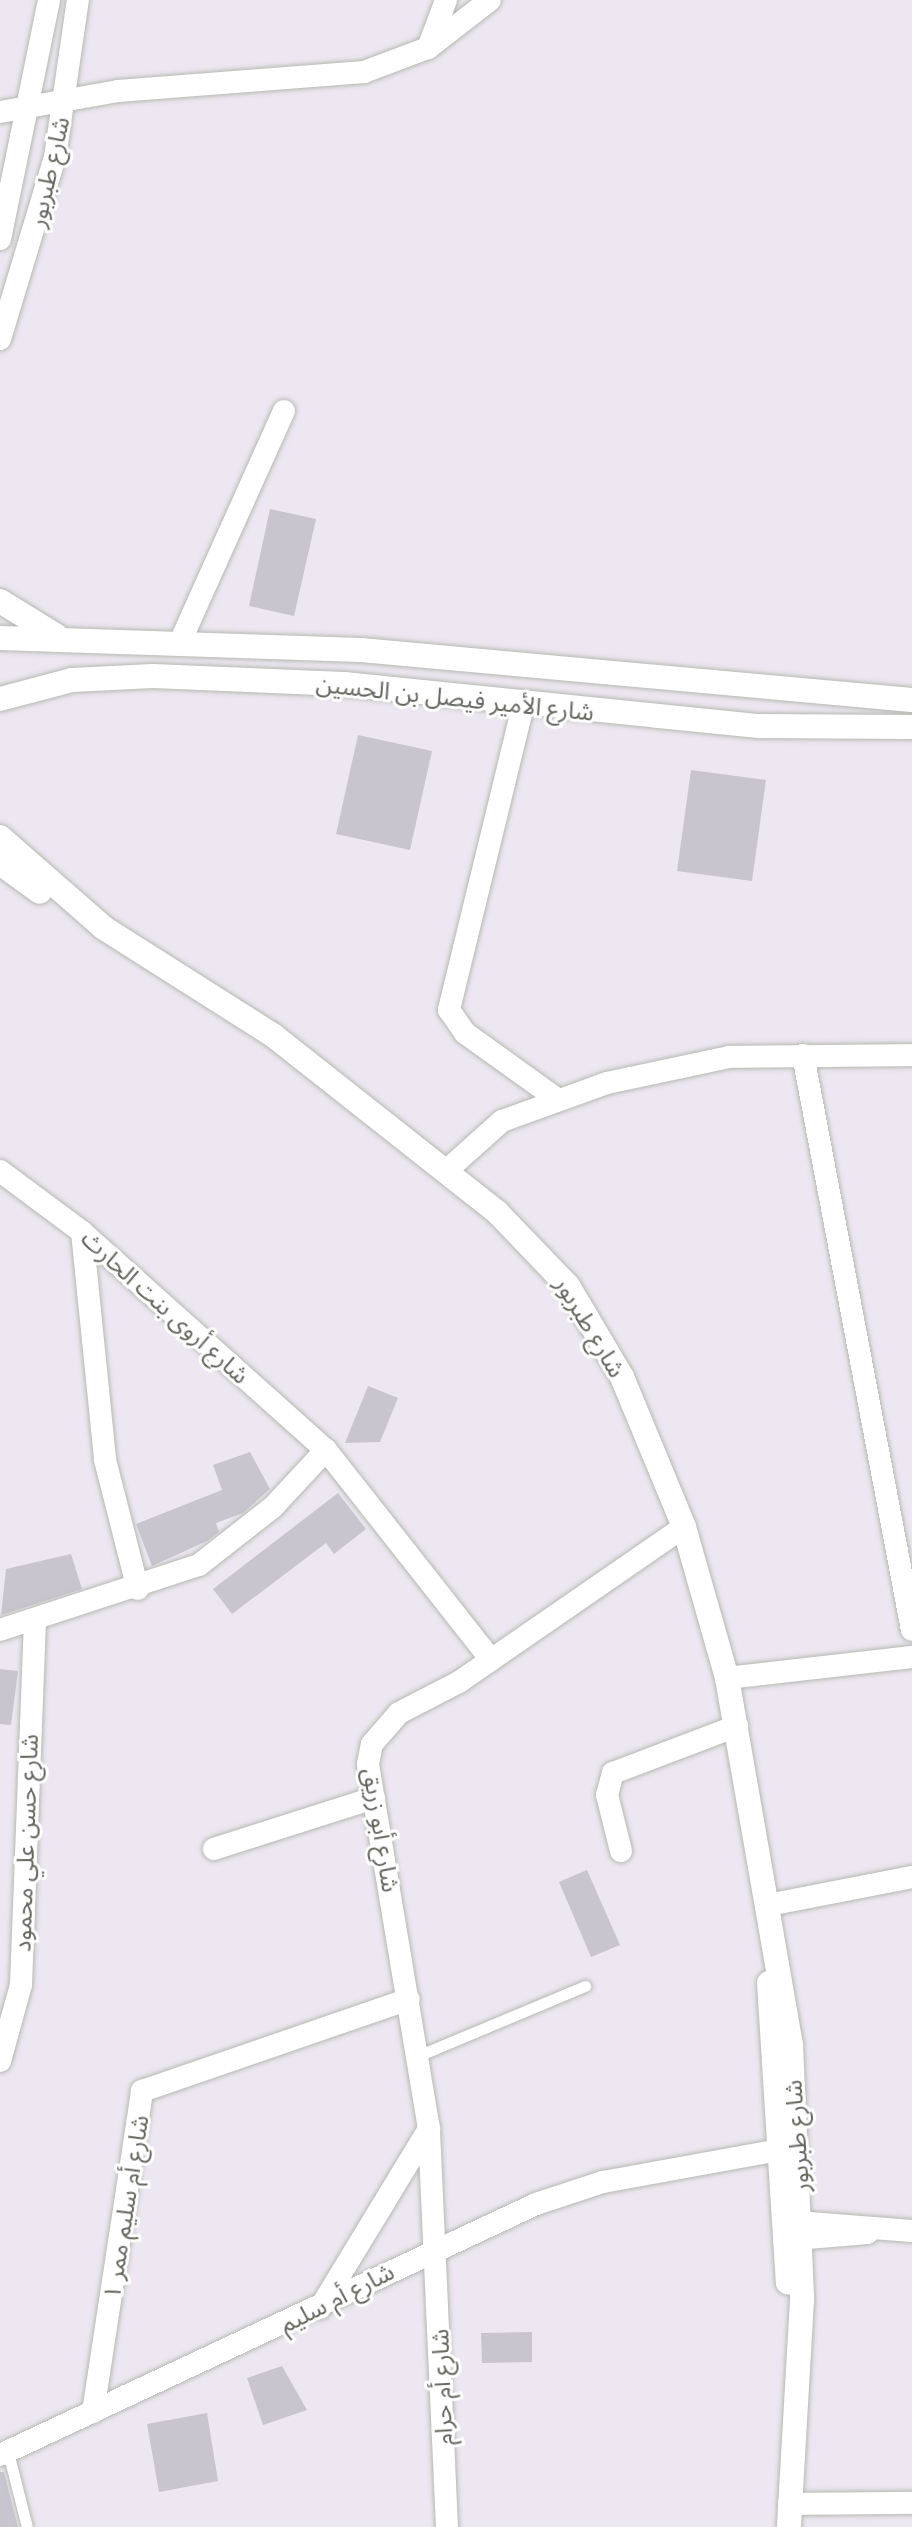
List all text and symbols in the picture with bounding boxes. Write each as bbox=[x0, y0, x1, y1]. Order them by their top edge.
street label: شارع طبربور bbox=[22, 114, 76, 230]
street label: شارع الأمير فيصل بن الحسين bbox=[315, 669, 595, 727]
street label: شارع أروى بنت الحارث bbox=[75, 1224, 255, 1390]
street label: شارع طبربور bbox=[549, 1271, 631, 1383]
street label: شارع حسن علي محمود bbox=[8, 1734, 44, 1952]
street label: شارع أبو زريق bbox=[357, 1766, 405, 1894]
street label: شارع طبربور bbox=[779, 2079, 815, 2193]
street label: شارع أم سليم ممر ١ bbox=[97, 2113, 155, 2301]
street label: شارع أم سليم bbox=[275, 2257, 399, 2339]
street label: شارع أم حرام bbox=[426, 2328, 458, 2446]

